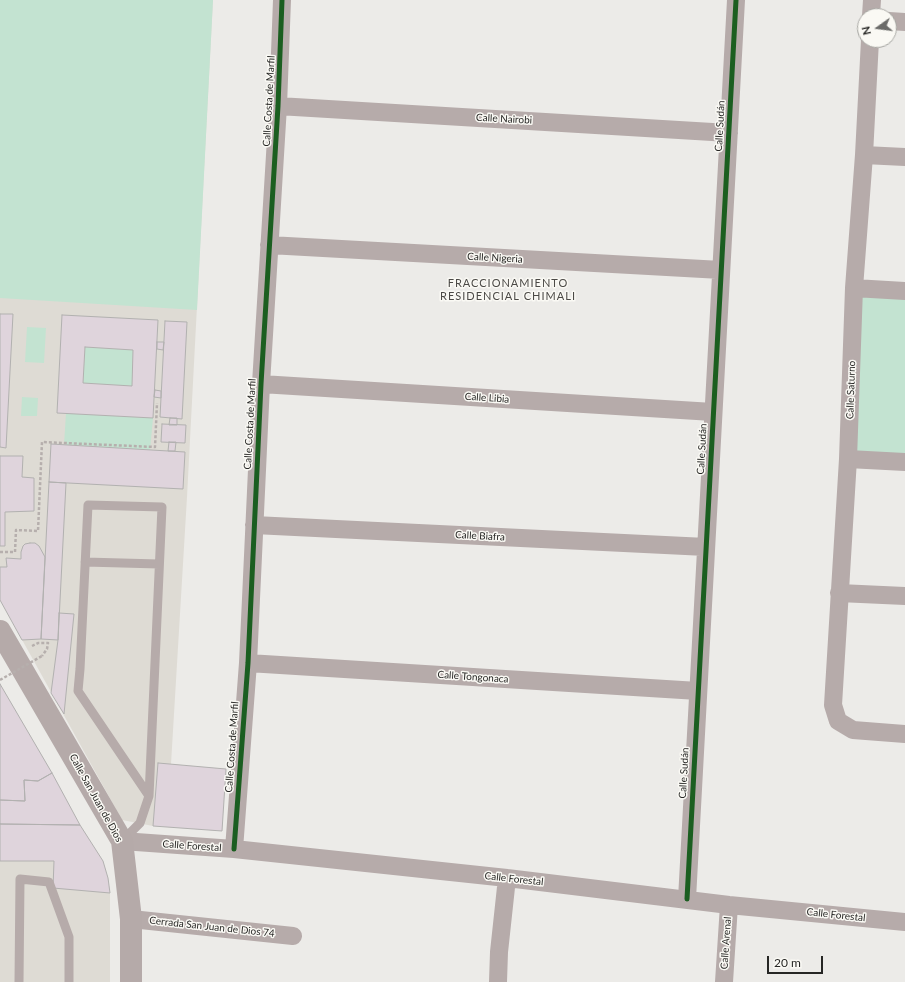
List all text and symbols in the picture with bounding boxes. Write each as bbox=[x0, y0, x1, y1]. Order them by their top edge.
north arrow bbox=[857, 8, 897, 48]
text: N bbox=[859, 25, 873, 36]
street label: Calle Costa de Marfil bbox=[261, 55, 277, 147]
street label: Calle Sudán bbox=[713, 100, 727, 152]
street label: Calle Nairobi bbox=[476, 112, 532, 126]
street label: Calle Nigeria bbox=[467, 251, 523, 265]
district label: FRACCIONAMIENTO RESIDENCIAL CHIMALI bbox=[440, 276, 576, 302]
street label: Calle Saturno bbox=[844, 361, 858, 419]
street label: Calle Costa de Marfil bbox=[242, 378, 258, 470]
street label: Calle Libia bbox=[464, 390, 510, 406]
street label: Calle Sudán bbox=[695, 423, 709, 475]
street label: Calle Biafra bbox=[455, 529, 505, 543]
street label: Calle Tongonaca bbox=[437, 669, 509, 685]
street label: Calle Costa de Marfil bbox=[223, 701, 241, 793]
street label: Calle Sudán bbox=[677, 747, 691, 799]
street label: Calle San Juan de Dios bbox=[67, 752, 125, 844]
street label: Calle Forestal bbox=[162, 838, 222, 854]
street label: Calle Forestal bbox=[484, 870, 544, 888]
street label: Calle Forestal bbox=[806, 906, 866, 924]
street label: Cerrada San Juan de Dios 74 bbox=[149, 914, 275, 940]
street label: Calle Arenal bbox=[718, 916, 734, 970]
scale bar bbox=[769, 948, 825, 974]
text: 20 m bbox=[774, 955, 801, 970]

